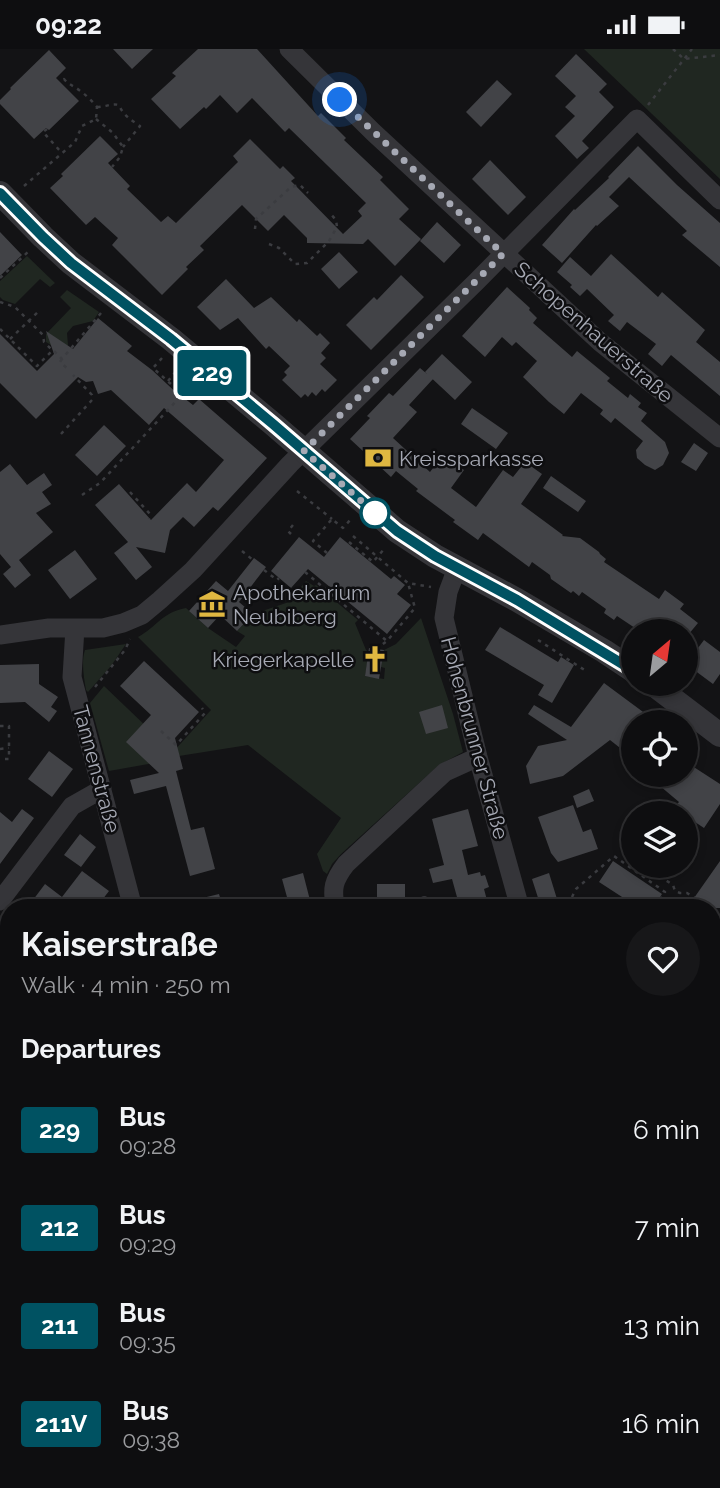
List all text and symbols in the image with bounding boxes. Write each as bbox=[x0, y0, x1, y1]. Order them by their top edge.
text: 09:22 bbox=[35, 10, 102, 40]
your location bbox=[322, 82, 357, 117]
street label: Schopenhauerstraße bbox=[509, 256, 679, 408]
line badge: 229 bbox=[172, 350, 252, 396]
text: 229 bbox=[191, 358, 233, 387]
bank icon: Kreissparkasse bbox=[363, 443, 393, 473]
place label: Kreissparkasse bbox=[399, 446, 544, 471]
unlabelled marker bbox=[360, 498, 390, 528]
place label: Apothekarium Neubiberg bbox=[233, 580, 370, 629]
museum icon: Apothekarium Neubiberg bbox=[197, 589, 227, 619]
north arrow bbox=[621, 619, 698, 697]
map controls bbox=[621, 619, 698, 878]
street label: Hohenbrunner Straße bbox=[436, 634, 514, 842]
church icon: Kriegerkapelle bbox=[360, 644, 390, 674]
place label: Kriegerkapelle bbox=[212, 647, 354, 672]
street label: Tannenstraße bbox=[68, 703, 126, 835]
button: locate bbox=[621, 710, 698, 787]
button: layers bbox=[621, 801, 698, 878]
button: heart bbox=[626, 922, 700, 996]
text: Kaiserstraße bbox=[21, 925, 218, 964]
text: Walk · 4 min · 250 m bbox=[21, 971, 231, 998]
text: Departures bbox=[21, 1034, 161, 1064]
text: Bus bbox=[119, 1102, 166, 1132]
text: 229 bbox=[39, 1115, 80, 1144]
text: 6 min bbox=[633, 1115, 700, 1145]
text: 09:28 bbox=[119, 1132, 177, 1159]
text: Bus bbox=[119, 1200, 166, 1230]
text: 212 bbox=[40, 1213, 79, 1242]
text: 7 min bbox=[635, 1213, 700, 1243]
text: 09:29 bbox=[119, 1230, 176, 1257]
text: Bus bbox=[119, 1298, 166, 1328]
text: 211 bbox=[41, 1311, 78, 1340]
text: 13 min bbox=[624, 1311, 700, 1341]
text: 09:35 bbox=[119, 1328, 176, 1355]
text: Bus bbox=[122, 1396, 169, 1426]
text: 211V bbox=[35, 1409, 87, 1438]
text: 16 min bbox=[622, 1409, 700, 1439]
text: 09:38 bbox=[122, 1426, 180, 1453]

